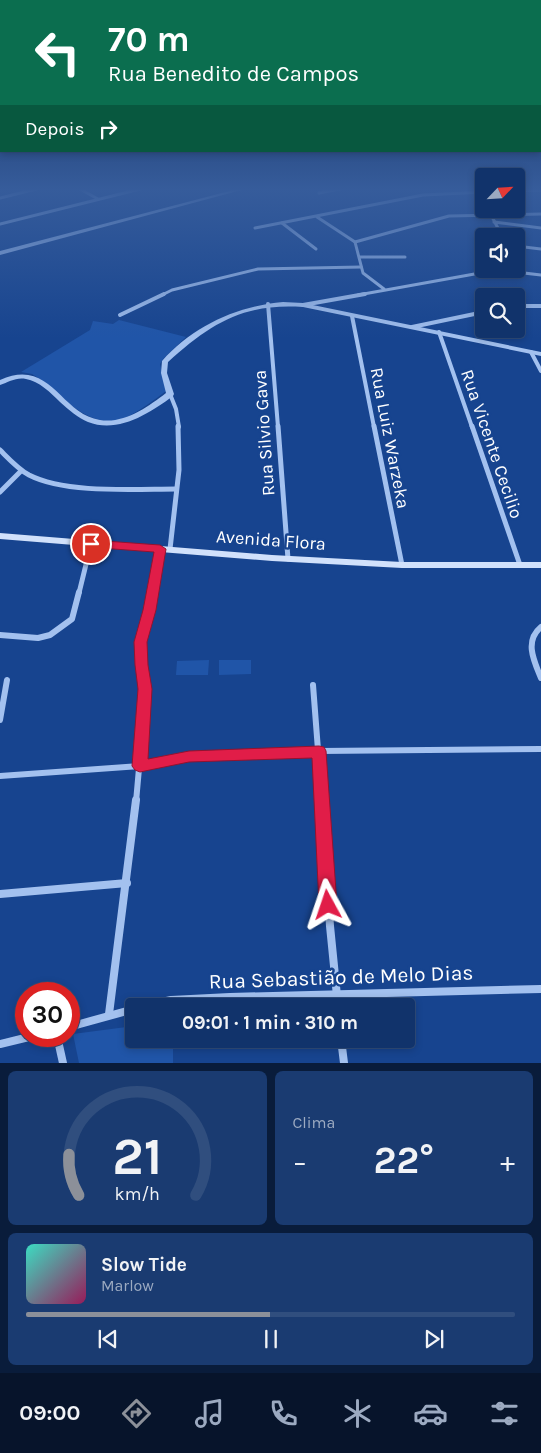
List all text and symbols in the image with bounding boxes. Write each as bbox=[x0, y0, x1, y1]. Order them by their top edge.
text: 70 m bbox=[108, 19, 190, 60]
icon: left bbox=[25, 20, 90, 85]
text: Rua Benedito de Campos bbox=[108, 61, 359, 87]
icon: right bbox=[94, 115, 122, 143]
text: Depois bbox=[25, 118, 84, 140]
north arrow bbox=[475, 168, 525, 218]
map controls bbox=[475, 168, 525, 338]
button: sound bbox=[475, 228, 525, 278]
button: search bbox=[475, 288, 525, 338]
street label: Rua Luiz Warzeka bbox=[366, 366, 414, 510]
street label: Rua Vicente Cecilio bbox=[456, 366, 528, 522]
street label: Rua Silvio Gava bbox=[249, 369, 279, 497]
pin bbox=[70, 523, 112, 565]
street label: Avenida Flora bbox=[215, 525, 327, 555]
icon: arrive bbox=[77, 530, 105, 558]
position arrow bbox=[301, 878, 353, 930]
street label: Rua Sebastião de Melo Dias bbox=[208, 960, 474, 994]
speed limit sign: 30 bbox=[15, 982, 80, 1047]
text: 09:01 · 1 min · 310 m bbox=[182, 1012, 358, 1034]
text: Clima bbox=[293, 1113, 335, 1132]
text: 21 bbox=[112, 1126, 162, 1187]
text: 22° bbox=[373, 1138, 434, 1183]
text: − bbox=[293, 1145, 307, 1178]
text: + bbox=[500, 1145, 515, 1178]
text: km/h bbox=[115, 1184, 160, 1205]
text: Slow Tide bbox=[101, 1254, 187, 1276]
text: Marlow bbox=[101, 1276, 154, 1295]
icon: previous bbox=[94, 1325, 122, 1353]
icon: pause bbox=[257, 1325, 285, 1353]
icon: next bbox=[420, 1325, 448, 1353]
icon: directions bbox=[119, 1396, 154, 1431]
icon: music bbox=[192, 1396, 227, 1431]
icon: phone bbox=[266, 1396, 301, 1431]
icon: climate bbox=[340, 1396, 375, 1431]
icon: car bbox=[413, 1396, 448, 1431]
icon: filters bbox=[487, 1396, 522, 1431]
text: 09:00 bbox=[19, 1400, 80, 1426]

